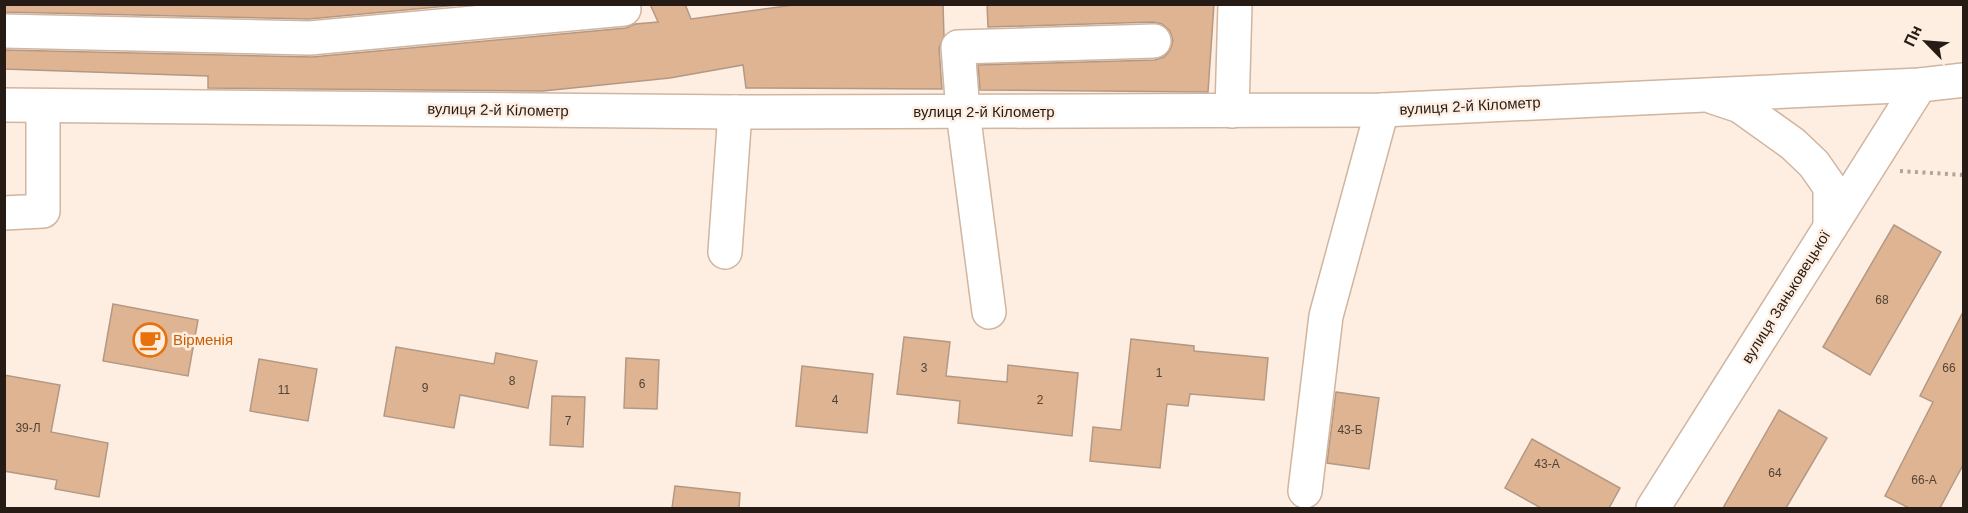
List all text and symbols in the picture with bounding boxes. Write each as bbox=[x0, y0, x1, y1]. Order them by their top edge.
north arrow bbox=[1896, 12, 1956, 72]
text: Пн bbox=[1901, 23, 1925, 49]
street label: вулиця 2-й Кілометр bbox=[1399, 93, 1541, 118]
street label: вулиця 2-й Кілометр bbox=[427, 100, 569, 119]
street label: вулиця 2-й Кілометр bbox=[913, 103, 1055, 120]
street label: вулиця Заньковецької bbox=[1738, 227, 1834, 366]
house number: 68 bbox=[1875, 293, 1889, 307]
cafe icon: Вірменія bbox=[132, 322, 168, 358]
place label: Вірменія bbox=[173, 331, 233, 348]
house number: 3 bbox=[921, 361, 928, 375]
house number: 66 bbox=[1942, 361, 1956, 375]
house number: 1 bbox=[1156, 366, 1163, 380]
house number: 8 bbox=[509, 374, 516, 388]
house number: 6 bbox=[639, 377, 646, 391]
house number: 9 bbox=[422, 381, 429, 395]
house number: 11 bbox=[278, 383, 291, 397]
house number: 4 bbox=[832, 393, 839, 407]
house number: 2 bbox=[1037, 393, 1044, 407]
house number: 7 bbox=[565, 414, 572, 428]
house number: 39-Л bbox=[15, 421, 41, 435]
house number: 43-Б bbox=[1337, 423, 1363, 437]
house number: 43-А bbox=[1534, 457, 1560, 471]
house number: 64 bbox=[1768, 466, 1782, 480]
house number: 66-А bbox=[1911, 473, 1937, 487]

